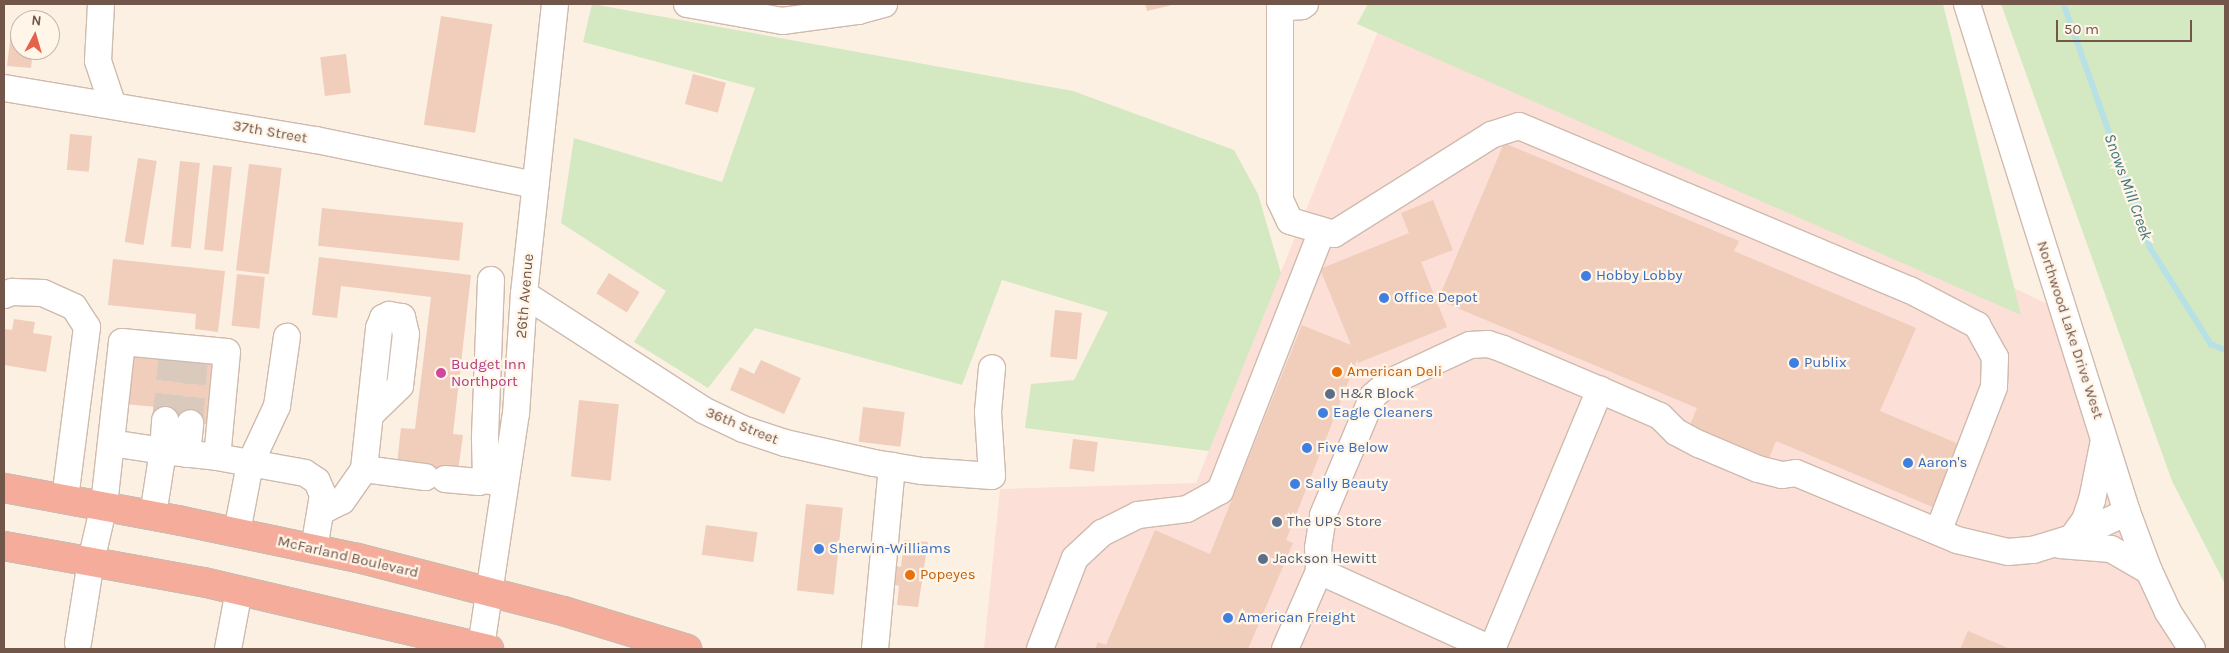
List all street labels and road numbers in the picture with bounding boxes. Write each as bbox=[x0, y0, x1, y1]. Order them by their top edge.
street label: 37th Street bbox=[231, 117, 309, 147]
street label: Northwood Lake Drive West bbox=[2033, 239, 2107, 421]
street label: 26th Avenue bbox=[512, 253, 538, 339]
street label: 36th Street bbox=[703, 403, 781, 449]
street label: McFarland Boulevard bbox=[276, 532, 420, 582]

